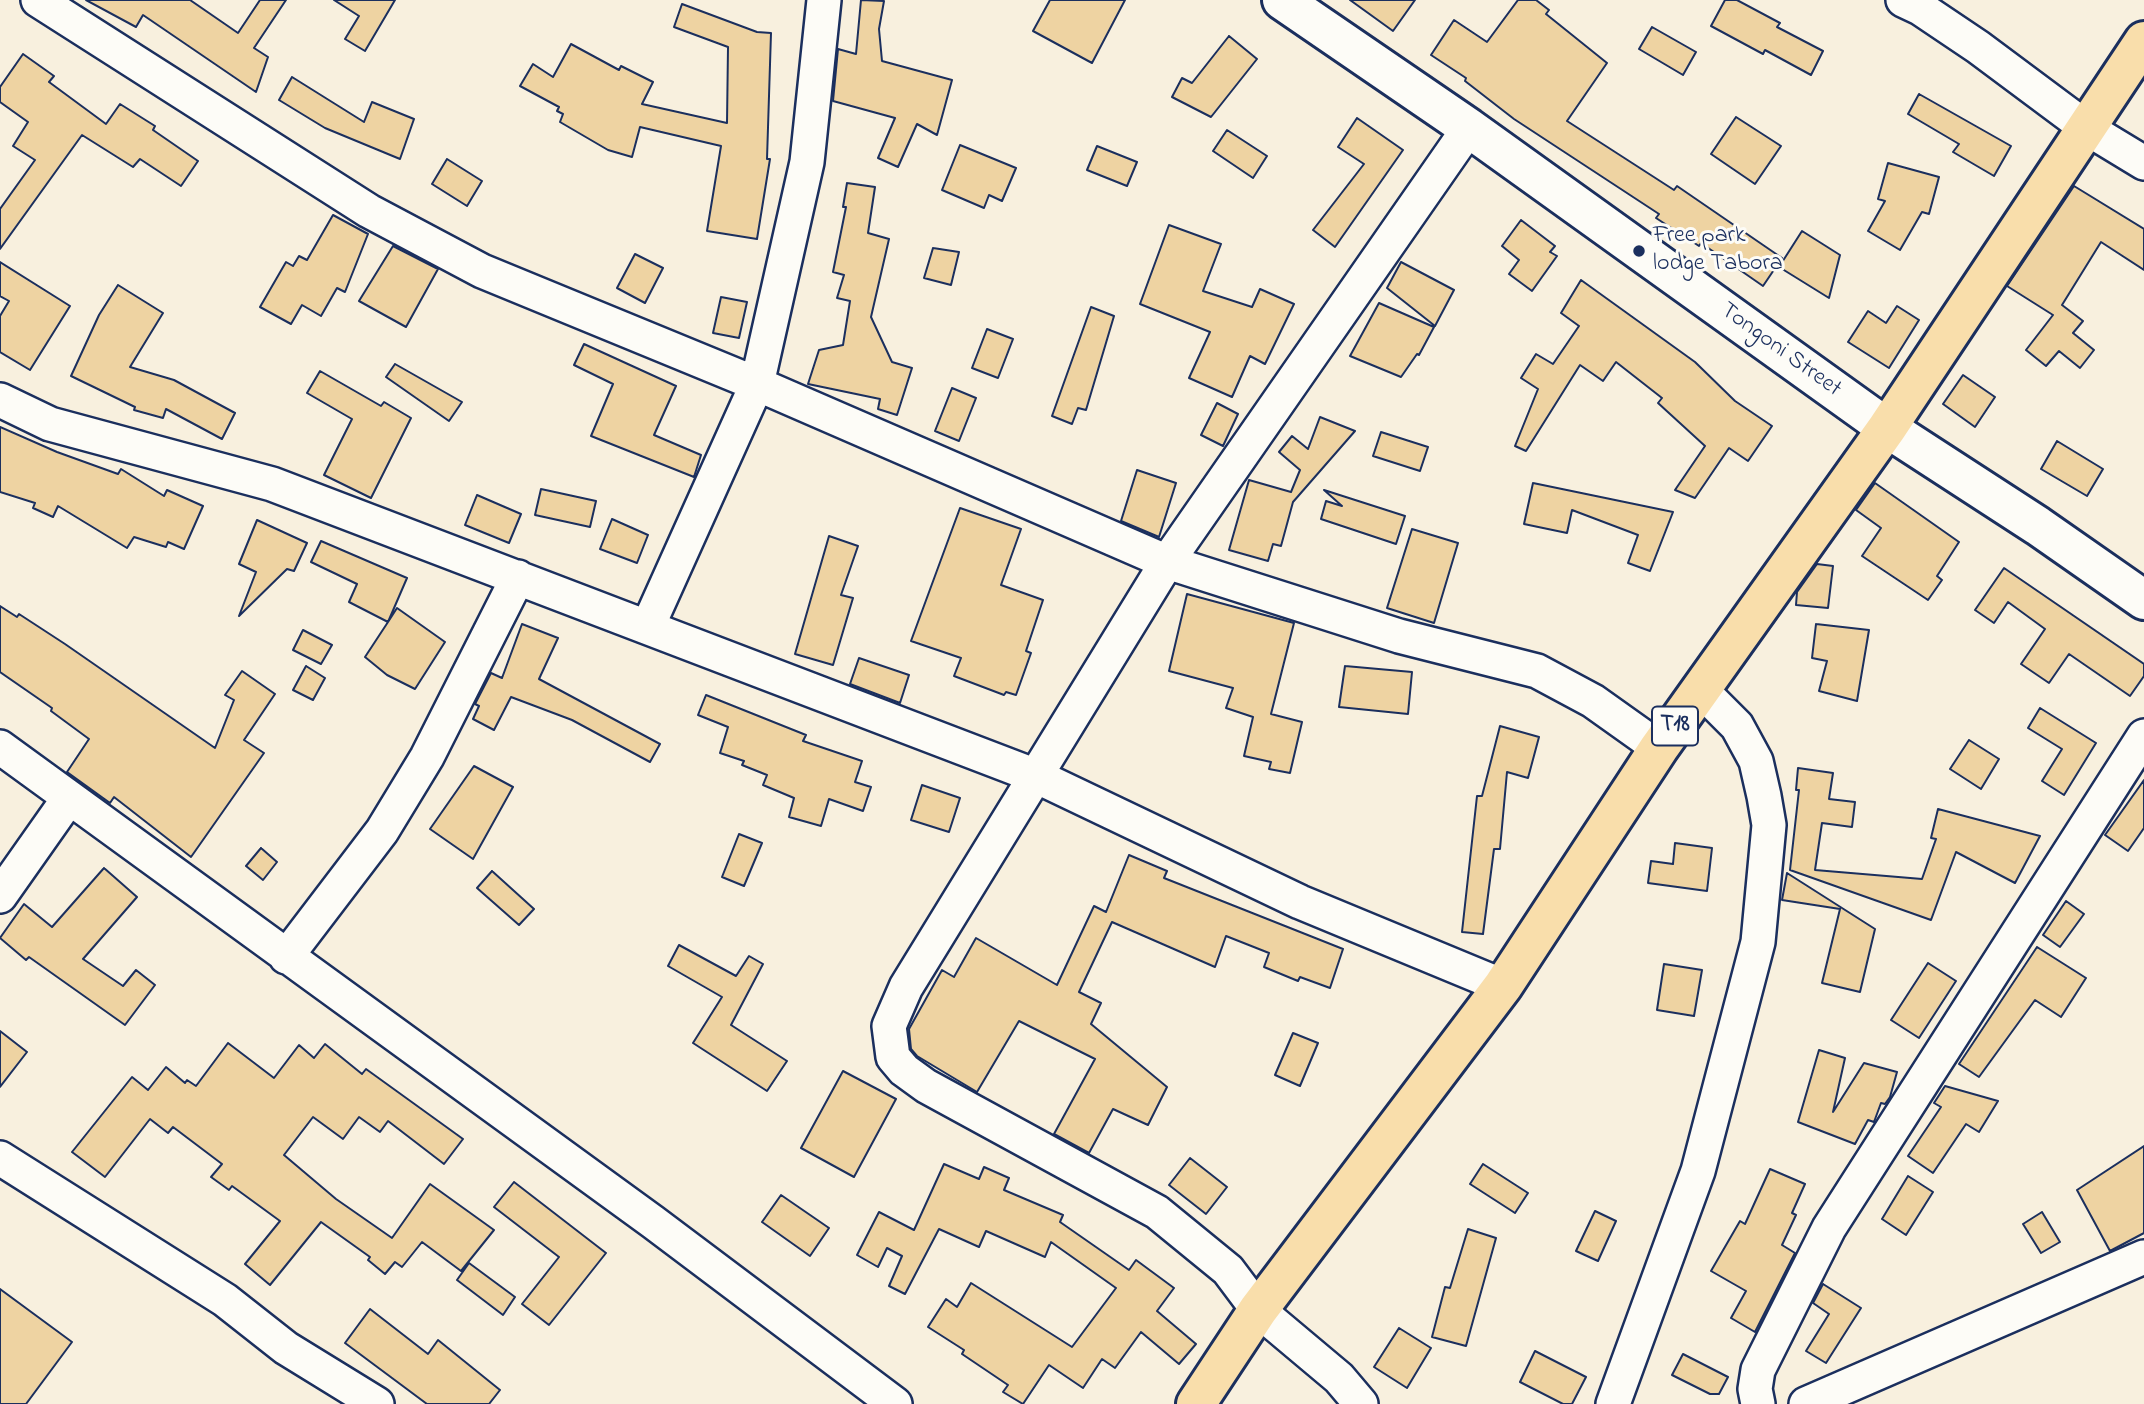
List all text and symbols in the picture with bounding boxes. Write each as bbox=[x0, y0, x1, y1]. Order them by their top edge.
place label: Free park lodge Tabora bbox=[1653, 223, 1783, 279]
marker: Free park lodge Tabora bbox=[1631, 243, 1647, 259]
street label: Tongoni Street bbox=[1714, 297, 1846, 405]
road number: T18 bbox=[1652, 706, 1698, 746]

